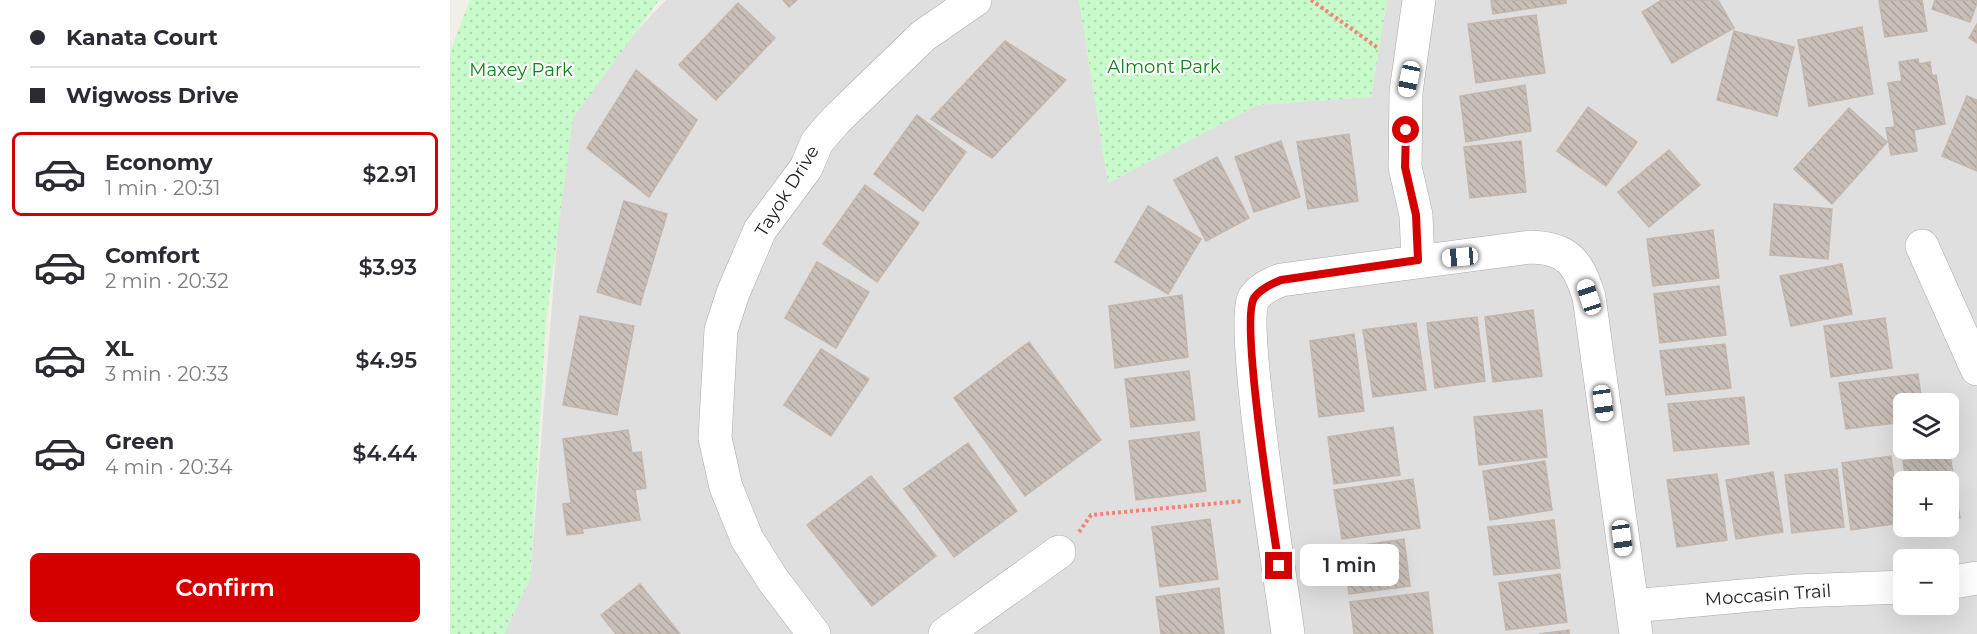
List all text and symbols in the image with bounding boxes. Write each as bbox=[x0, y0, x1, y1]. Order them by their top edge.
text: Kanata Court bbox=[66, 24, 218, 51]
park label: Almont Park bbox=[1107, 56, 1221, 78]
park label: Maxey Park bbox=[469, 59, 573, 81]
car bbox=[1396, 60, 1422, 98]
text: Wigwoss Drive bbox=[66, 82, 239, 109]
route start bbox=[1392, 116, 1419, 143]
street label: Tayok Drive bbox=[750, 141, 824, 241]
icon: car bbox=[33, 147, 87, 201]
text: Economy bbox=[105, 149, 213, 176]
text: $2.91 bbox=[363, 161, 417, 188]
text: 1 min · 20:31 bbox=[105, 176, 220, 200]
icon: car bbox=[33, 240, 87, 294]
text: Comfort bbox=[105, 242, 200, 269]
car bbox=[1441, 246, 1479, 268]
text: $3.93 bbox=[359, 254, 417, 281]
text: 2 min · 20:32 bbox=[105, 269, 229, 293]
car bbox=[1575, 277, 1603, 317]
icon: car bbox=[33, 333, 87, 387]
text: XL bbox=[105, 335, 134, 362]
text: $4.95 bbox=[356, 347, 417, 374]
text: 3 min · 20:33 bbox=[105, 362, 228, 386]
car bbox=[1592, 384, 1614, 422]
map controls bbox=[1893, 393, 1959, 615]
button: layers bbox=[1893, 393, 1959, 459]
icon: car bbox=[33, 426, 87, 480]
text: Green bbox=[105, 428, 174, 455]
text: $4.44 bbox=[352, 440, 417, 467]
text: 4 min · 20:34 bbox=[105, 455, 232, 479]
button: + bbox=[1893, 471, 1959, 537]
car bbox=[1611, 519, 1633, 557]
callout: 1 min bbox=[1300, 545, 1399, 587]
button: − bbox=[1893, 549, 1959, 615]
route end bbox=[1265, 552, 1292, 579]
button: Confirm bbox=[30, 553, 420, 622]
text: 1 min bbox=[1323, 553, 1376, 577]
street label: Moccasin Trail bbox=[1704, 580, 1832, 610]

